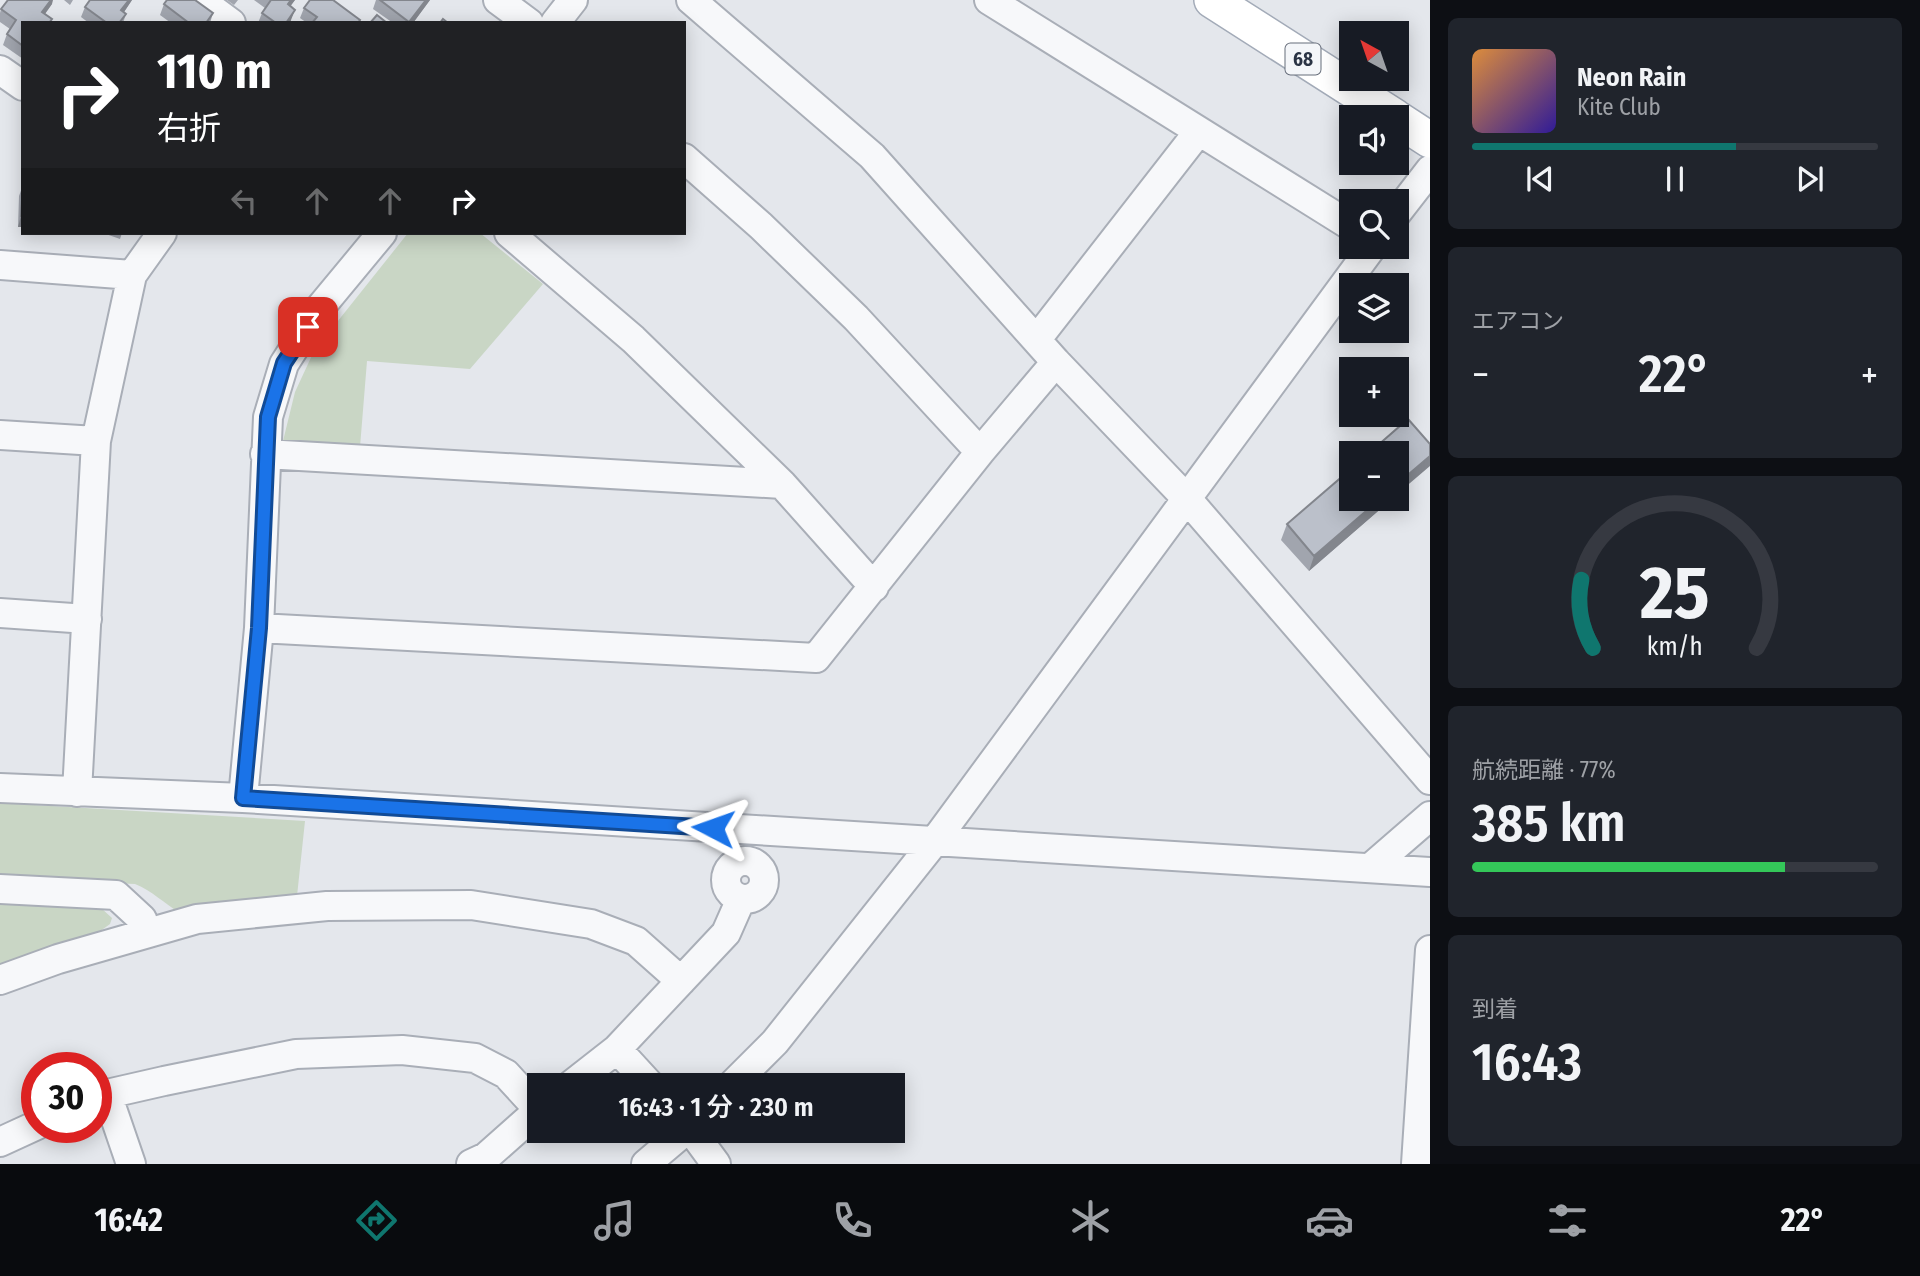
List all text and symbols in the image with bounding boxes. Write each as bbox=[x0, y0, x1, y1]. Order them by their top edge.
north arrow bbox=[1339, 21, 1409, 91]
map controls bbox=[1339, 21, 1409, 511]
text: 110 m bbox=[157, 42, 272, 101]
road number: 68 bbox=[1286, 44, 1320, 74]
icon: right bbox=[42, 49, 133, 140]
text: Neon Rain bbox=[1577, 62, 1686, 93]
text: Kite Club bbox=[1577, 93, 1661, 121]
button: sound bbox=[1339, 105, 1409, 175]
text: 右折 bbox=[157, 109, 221, 147]
icon: previous bbox=[1521, 160, 1559, 198]
icon: pause bbox=[1656, 160, 1694, 198]
icon: next bbox=[1791, 160, 1829, 198]
icon: left bbox=[225, 182, 263, 220]
icon: ahead bbox=[298, 182, 336, 220]
icon: ahead bbox=[371, 182, 409, 220]
icon: right bbox=[444, 182, 482, 220]
button: search bbox=[1339, 189, 1409, 259]
button: layers bbox=[1339, 273, 1409, 343]
pin bbox=[278, 297, 338, 357]
text: エアコン bbox=[1472, 307, 1564, 335]
icon: arrive bbox=[289, 308, 327, 346]
text: 22° bbox=[1639, 343, 1711, 406]
text: − bbox=[1472, 352, 1489, 398]
text: + bbox=[1861, 352, 1878, 398]
button: + bbox=[1339, 357, 1409, 427]
button: − bbox=[1339, 441, 1409, 511]
text: 25 bbox=[1639, 550, 1710, 637]
text: km/h bbox=[1647, 632, 1703, 662]
text: 航続距離 · 77% bbox=[1472, 756, 1616, 784]
position arrow bbox=[676, 791, 750, 865]
text: 385 km bbox=[1472, 792, 1625, 855]
text: 到着 bbox=[1472, 995, 1518, 1023]
text: 16:43 bbox=[1472, 1031, 1582, 1094]
speed limit sign: 30 bbox=[21, 1052, 112, 1143]
text: 16:43 · 1 分 · 230 m bbox=[618, 1092, 814, 1123]
icon: directions bbox=[352, 1196, 401, 1245]
icon: music bbox=[590, 1196, 639, 1245]
icon: phone bbox=[828, 1196, 877, 1245]
icon: climate bbox=[1066, 1196, 1115, 1245]
icon: car bbox=[1305, 1196, 1354, 1245]
icon: filters bbox=[1543, 1196, 1592, 1245]
text: 16:42 bbox=[95, 1201, 163, 1239]
text: 22° bbox=[1781, 1201, 1825, 1239]

